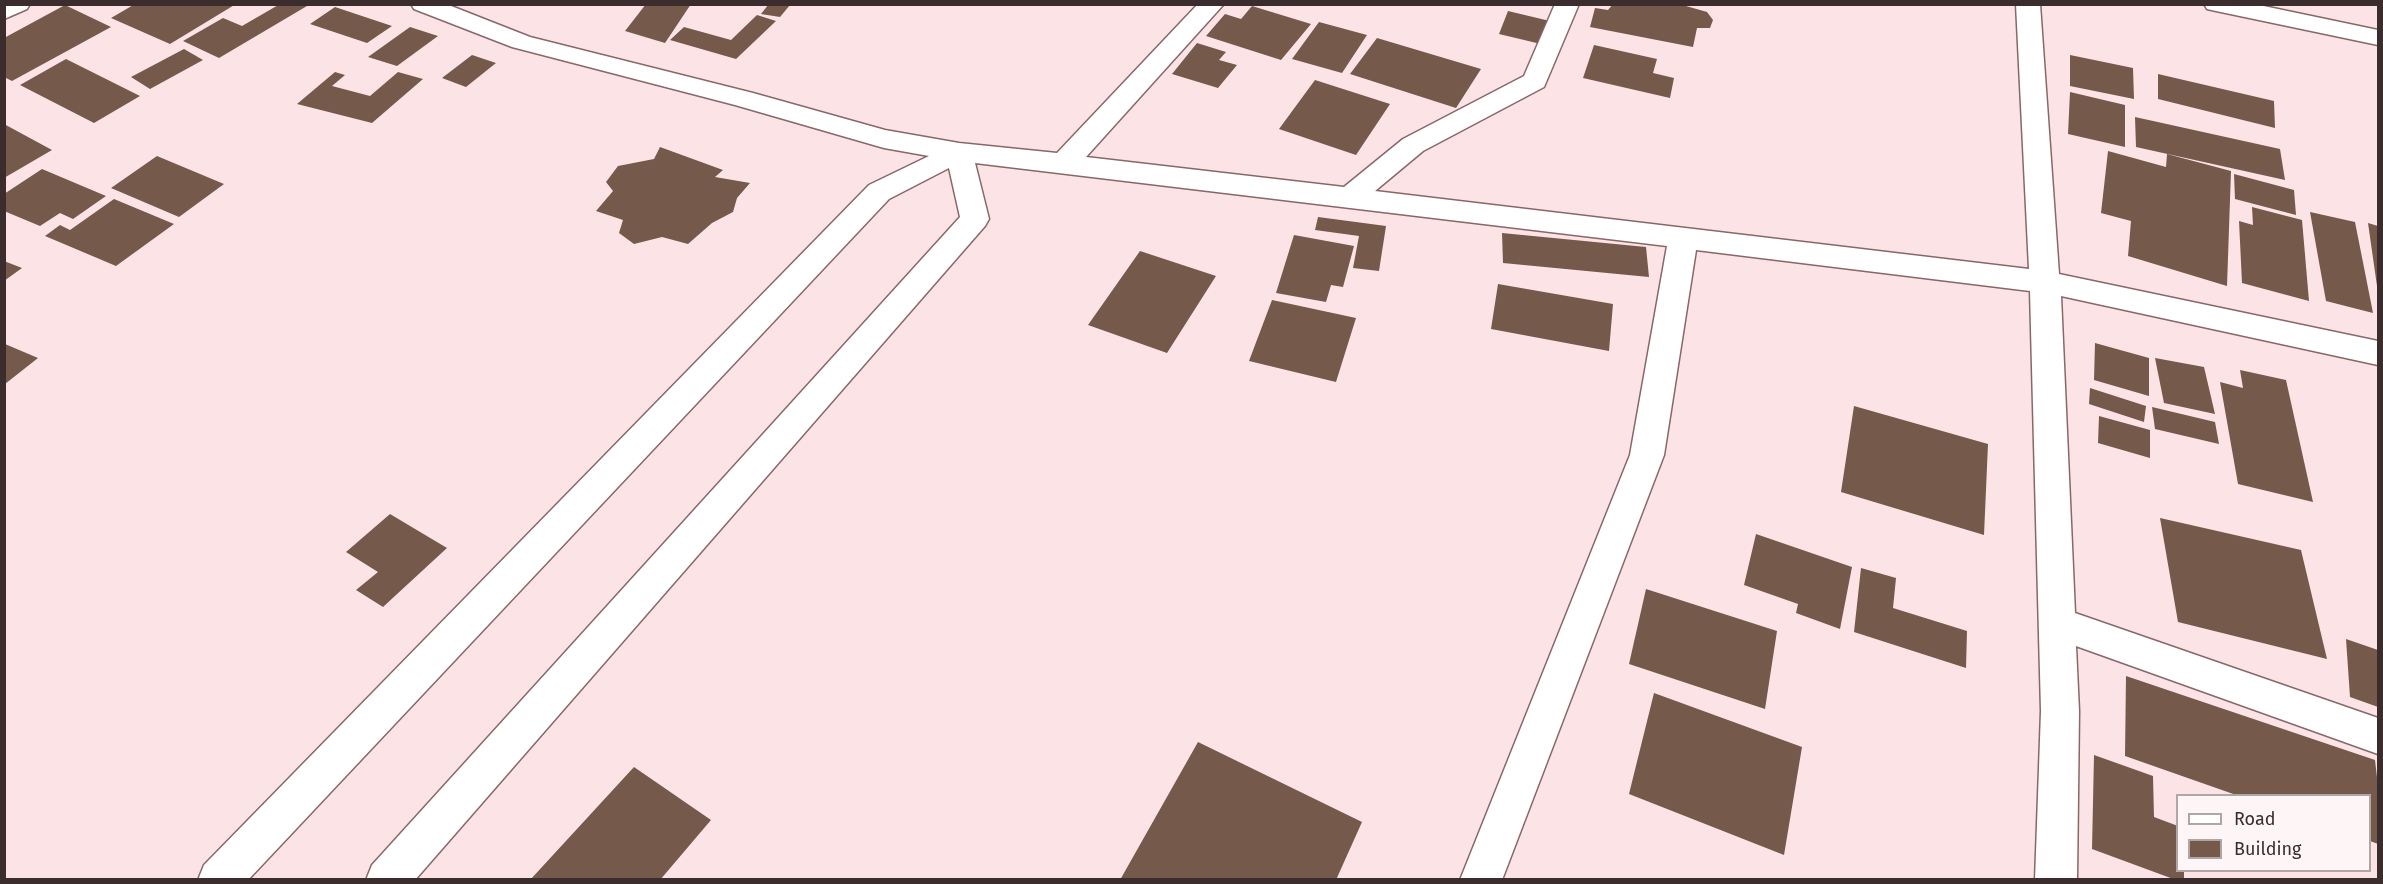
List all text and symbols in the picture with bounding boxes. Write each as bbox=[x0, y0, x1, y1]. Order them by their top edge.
legend bbox=[2176, 794, 2371, 872]
text: Road bbox=[2234, 808, 2276, 830]
text: Building bbox=[2234, 838, 2301, 860]

